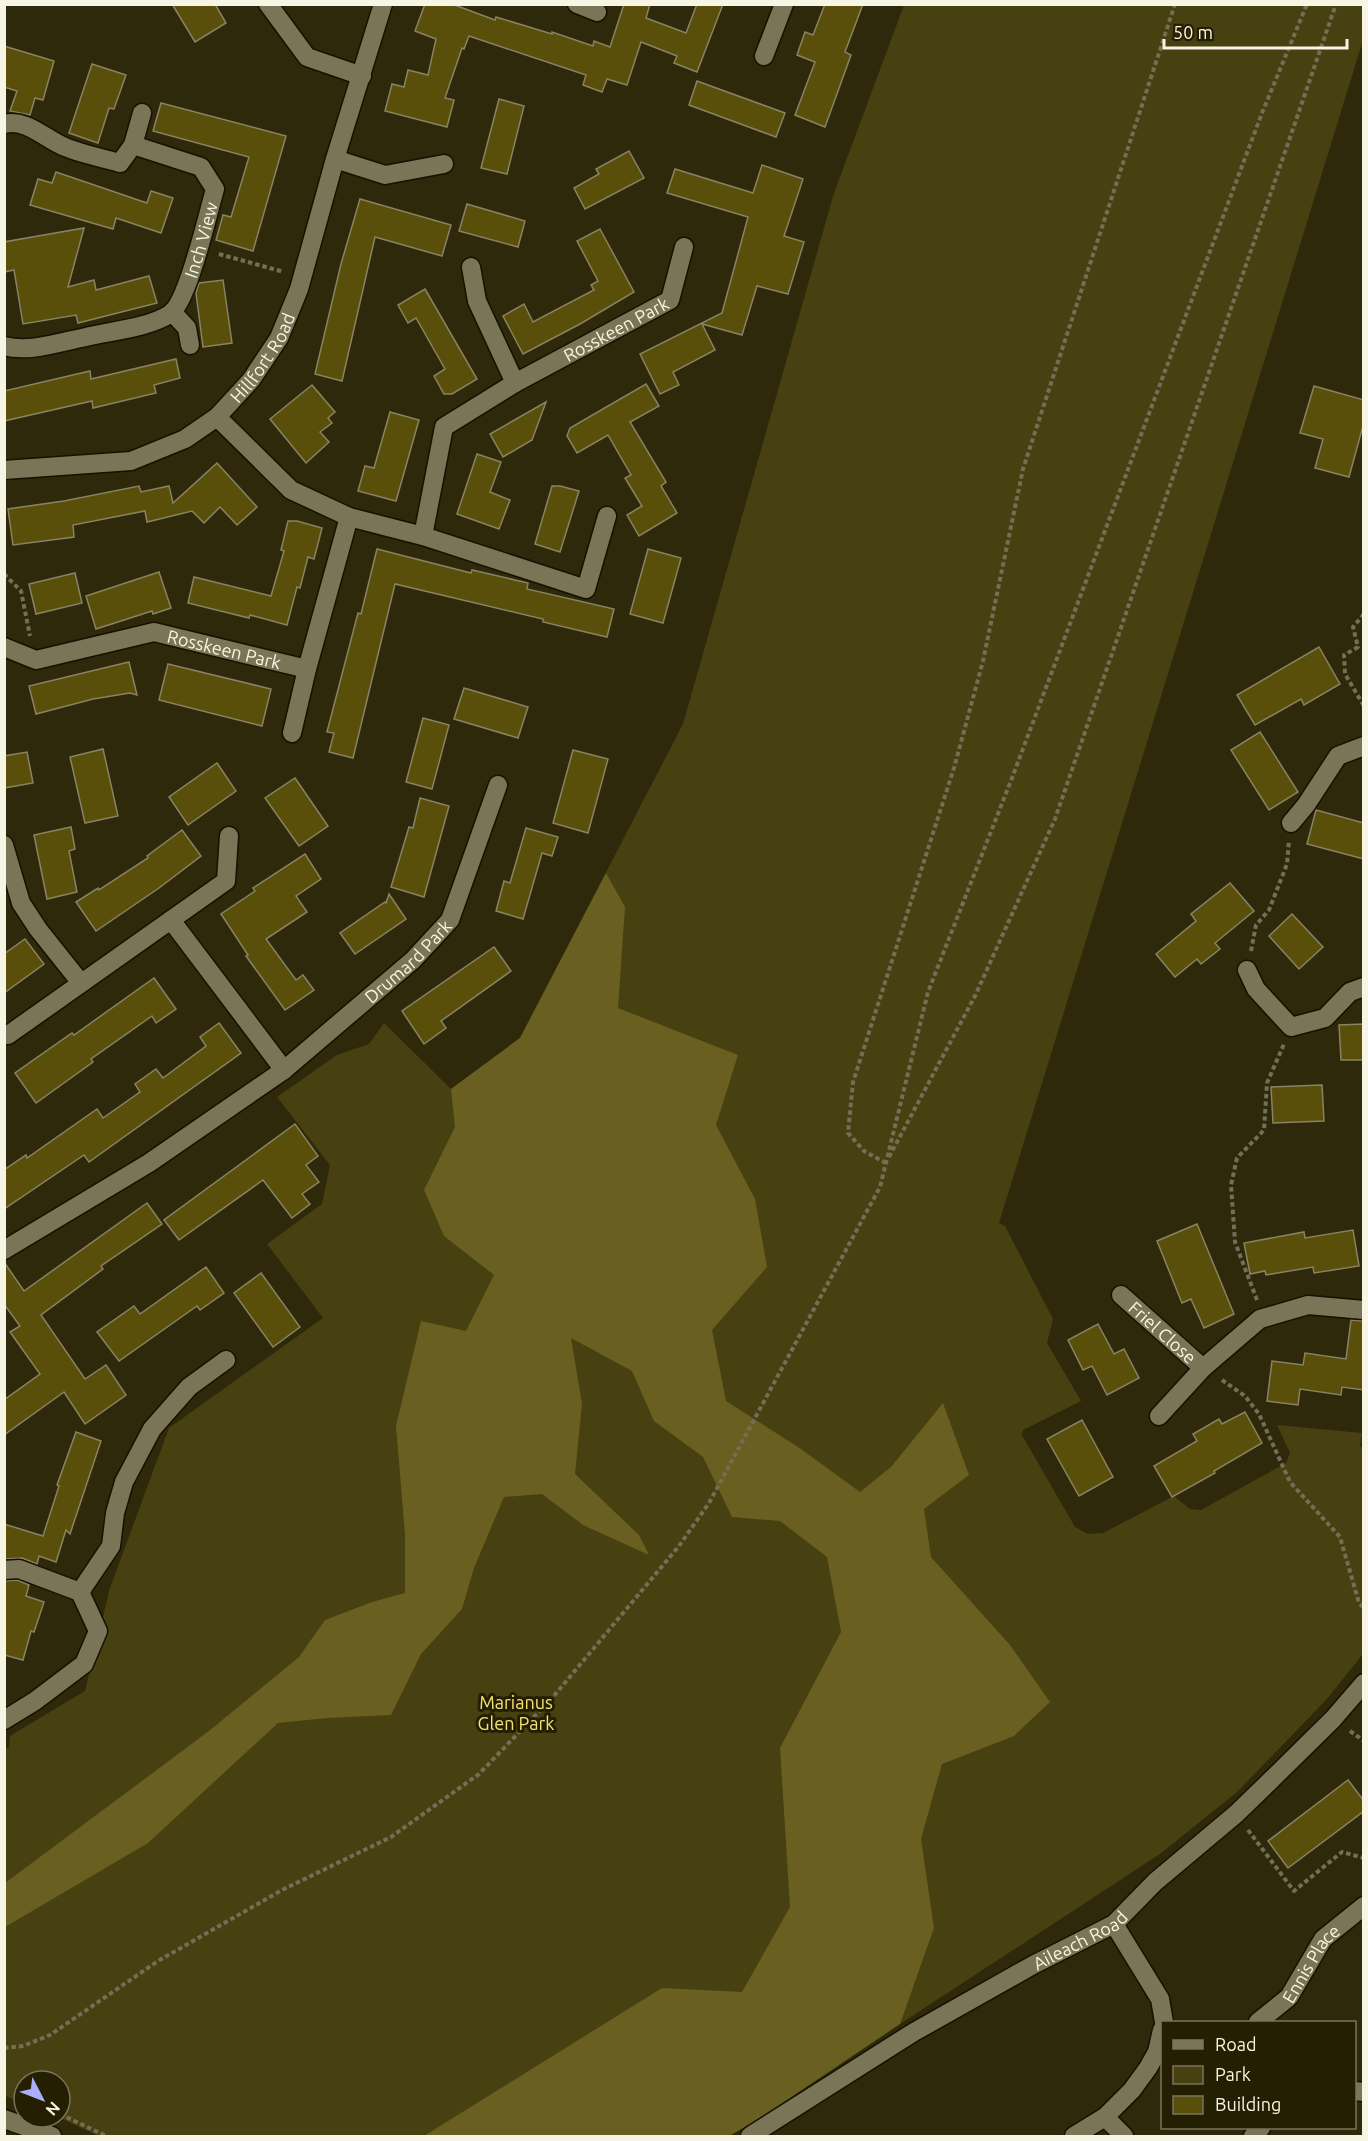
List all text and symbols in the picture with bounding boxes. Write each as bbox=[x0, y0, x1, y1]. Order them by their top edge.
scale bar bbox=[1164, 12, 1347, 50]
text: 50 m bbox=[1173, 22, 1213, 42]
street label: Inch View bbox=[180, 200, 221, 280]
street label: Rosskeen Park bbox=[560, 293, 672, 365]
street label: Hillfort Road bbox=[226, 310, 298, 406]
street label: Rosskeen Park bbox=[165, 626, 283, 672]
street label: Drumard Park bbox=[360, 915, 455, 1007]
street label: Friel Close bbox=[1125, 1297, 1201, 1367]
park label: Marianus Glen Park bbox=[478, 1692, 554, 1733]
street label: Aileach Road bbox=[1029, 1907, 1131, 1973]
street label: Ennis Place bbox=[1278, 1920, 1343, 2006]
legend bbox=[1161, 2021, 1356, 2129]
text: Road bbox=[1215, 2034, 1257, 2054]
text: Park bbox=[1215, 2064, 1251, 2084]
north arrow bbox=[12, 2069, 72, 2129]
text: Building bbox=[1215, 2094, 1281, 2114]
text: N bbox=[42, 2099, 64, 2119]

